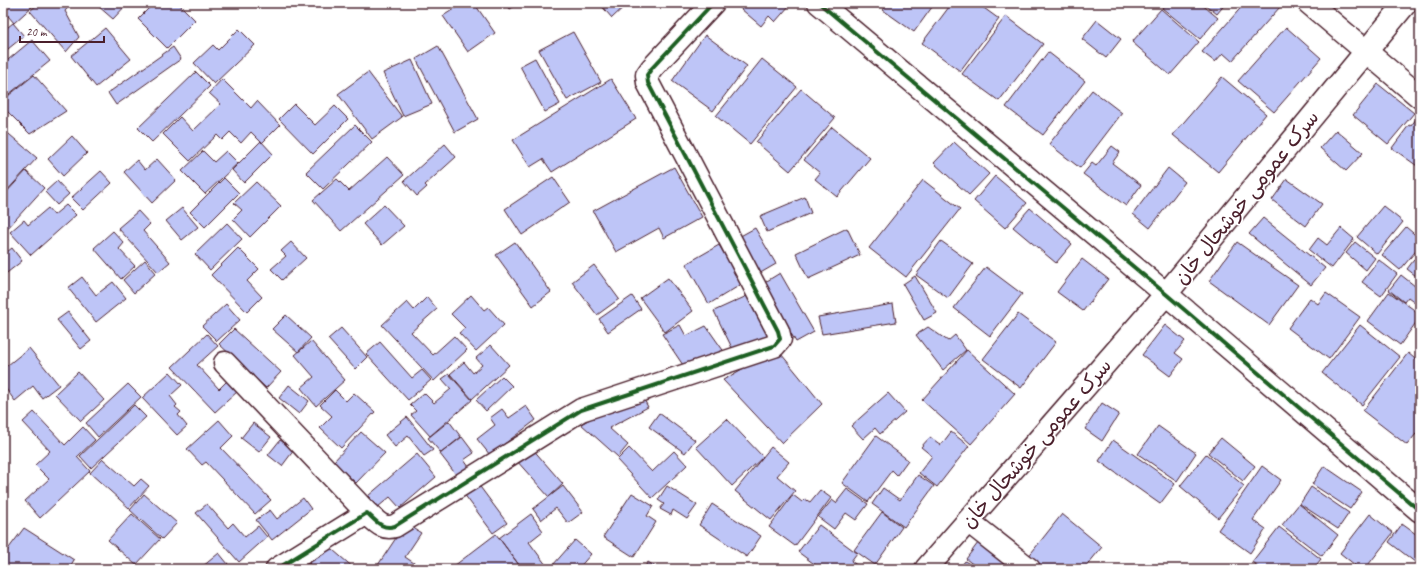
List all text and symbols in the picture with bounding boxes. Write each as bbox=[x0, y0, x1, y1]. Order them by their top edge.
scale bar bbox=[20, 18, 104, 44]
text: 20 m bbox=[26, 24, 48, 40]
street label: سرک عمومی خوشحال خان bbox=[1168, 105, 1324, 289]
street label: سرک عمومی خوشحال خان bbox=[956, 353, 1117, 533]

